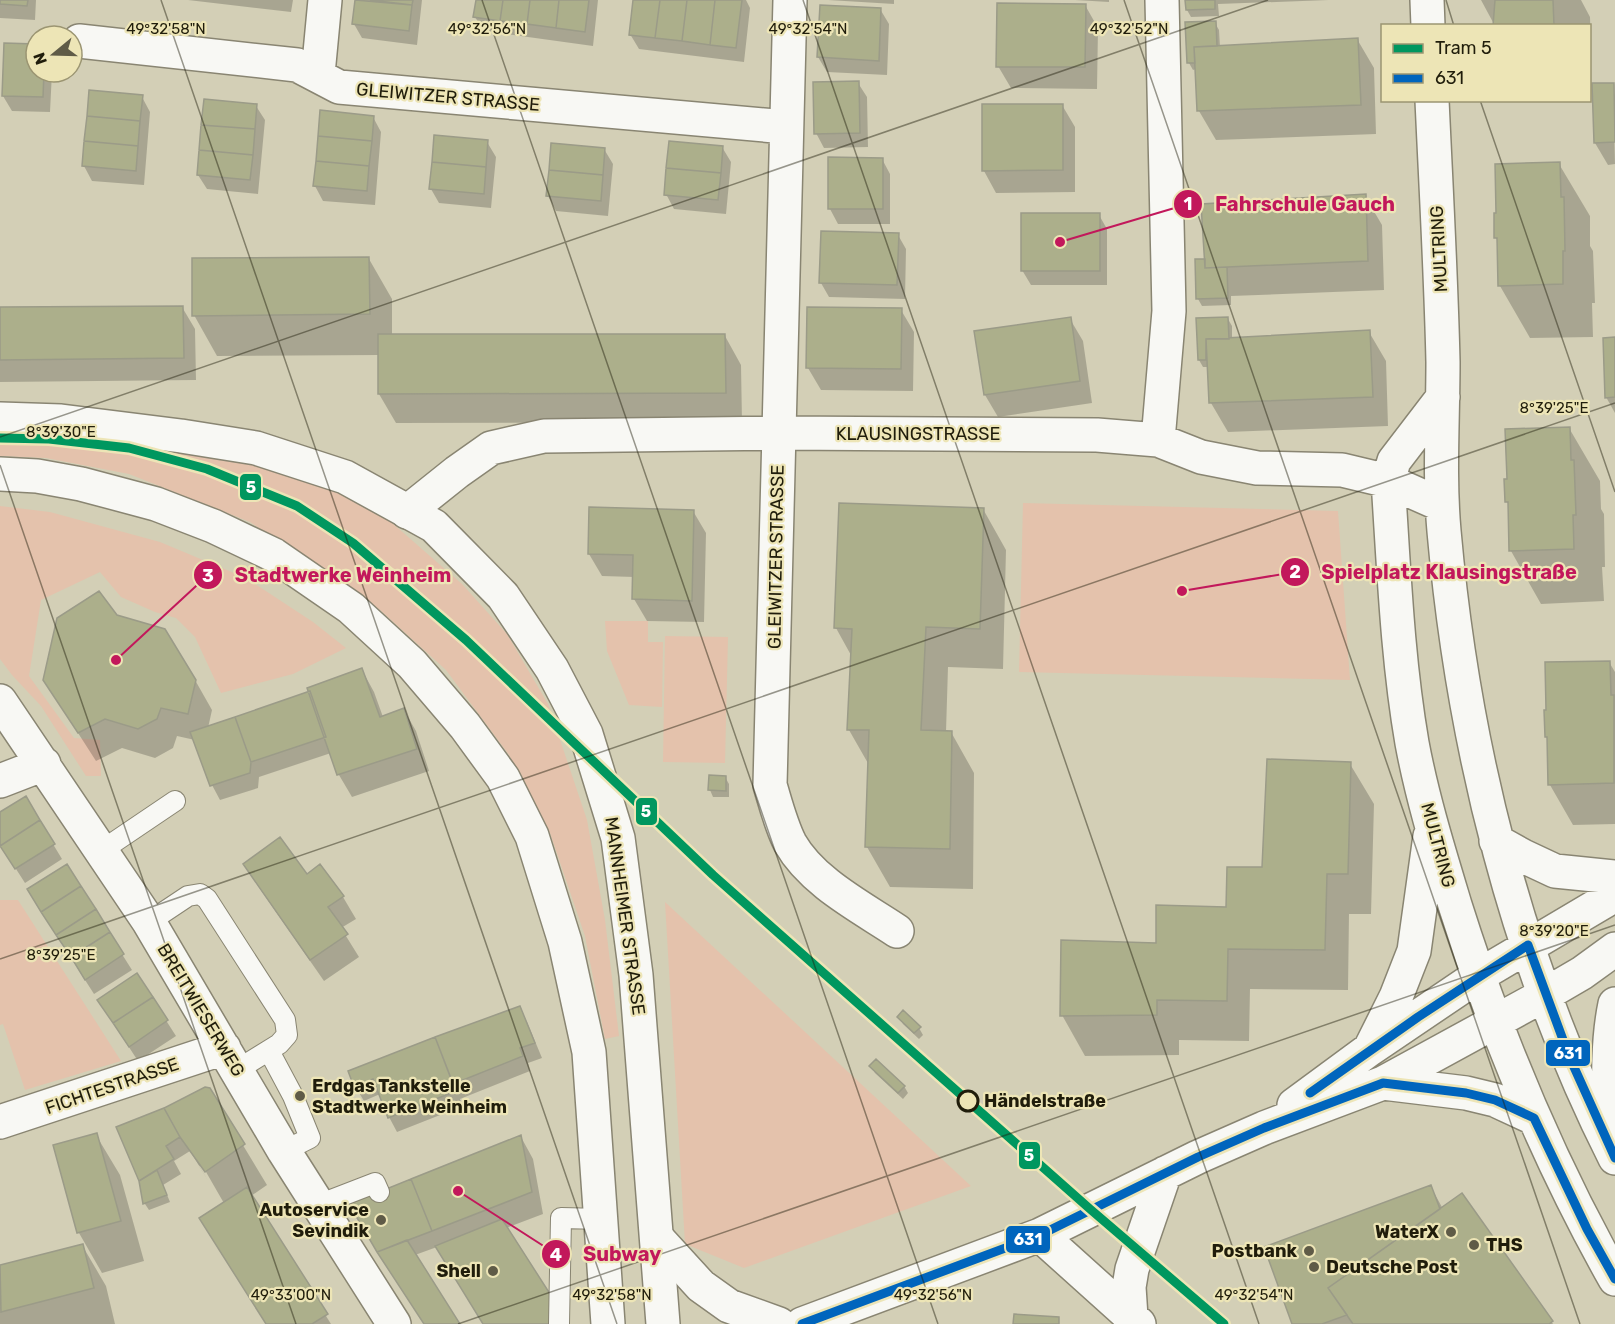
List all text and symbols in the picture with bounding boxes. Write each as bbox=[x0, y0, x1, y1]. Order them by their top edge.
text: 49°32'58"N bbox=[126, 20, 206, 38]
text: 49°32'56"N bbox=[448, 20, 526, 38]
text: 49°32'54"N bbox=[769, 20, 847, 38]
text: 49°32'52"N bbox=[1090, 20, 1168, 38]
north arrow bbox=[24, 24, 84, 84]
legend bbox=[1381, 24, 1591, 102]
text: Tram 5 bbox=[1435, 37, 1492, 59]
text: N bbox=[29, 50, 51, 67]
text: 631 bbox=[1435, 67, 1464, 89]
street label: GLEIWITZER STRASSE bbox=[355, 78, 541, 116]
callout: Fahrschule Gauch bbox=[1173, 185, 1407, 223]
text: Fahrschule Gauch bbox=[1215, 192, 1395, 216]
text: 1 bbox=[1184, 193, 1192, 215]
street label: MULTRING bbox=[1426, 205, 1452, 293]
text: 8°39'25"E bbox=[1520, 399, 1588, 417]
text: 8°39'30"E bbox=[26, 423, 96, 441]
street label: KLAUSINGSTRASSE bbox=[836, 423, 1000, 445]
street label: GLEIWITZER STRASSE bbox=[763, 465, 789, 649]
line badge: 5 bbox=[239, 473, 262, 501]
text: 5 bbox=[246, 478, 256, 497]
callout: Spielplatz Klausingstraße bbox=[1280, 553, 1589, 591]
callout: Stadtwerke Weinheim bbox=[193, 556, 464, 594]
text: Spielplatz Klausingstraße bbox=[1321, 560, 1577, 584]
text: 2 bbox=[1289, 561, 1301, 583]
text: Stadtwerke Weinheim bbox=[235, 563, 451, 587]
text: 3 bbox=[202, 565, 214, 587]
line badge: 5 bbox=[635, 797, 658, 826]
street label: MULTRING bbox=[1416, 800, 1460, 890]
text: 5 bbox=[641, 802, 651, 821]
street label: MANNHEIMER STRASSE bbox=[600, 815, 650, 1017]
text: 8°39'20"E bbox=[1519, 922, 1589, 940]
street label: BREITWIESERWEG bbox=[153, 939, 249, 1081]
text: 8°39'25"E bbox=[27, 946, 95, 964]
line badge: 631 bbox=[1545, 1039, 1591, 1067]
text: 631 bbox=[1554, 1044, 1582, 1063]
street label: FICHTESTRASSE bbox=[42, 1053, 182, 1119]
place label: Erdgas Tankstelle Stadtwerke Weinheim bbox=[312, 1075, 507, 1118]
marker: Erdgas Tankstelle Stadtwerke Weinheim bbox=[293, 1089, 307, 1103]
marker: Händelstraße bbox=[957, 1090, 979, 1112]
place label: Händelstraße bbox=[984, 1090, 1106, 1112]
line badge: 5 bbox=[1018, 1141, 1041, 1170]
text: 5 bbox=[1024, 1146, 1034, 1165]
place label: Autoservice Sevindik bbox=[259, 1199, 369, 1242]
marker: Autoservice Sevindik bbox=[374, 1213, 388, 1227]
place label: WaterX bbox=[1375, 1221, 1440, 1243]
line badge: 631 bbox=[1005, 1225, 1051, 1254]
marker: WaterX bbox=[1444, 1225, 1458, 1239]
text: 631 bbox=[1014, 1230, 1042, 1249]
place label: THS bbox=[1486, 1234, 1523, 1256]
callout: Subway bbox=[541, 1235, 673, 1273]
marker: THS bbox=[1467, 1238, 1481, 1252]
place label: Postbank bbox=[1212, 1240, 1297, 1262]
text: Subway bbox=[583, 1242, 661, 1266]
text: 4 bbox=[550, 1244, 562, 1266]
marker: Postbank bbox=[1302, 1244, 1316, 1258]
place label: Deutsche Post bbox=[1326, 1256, 1458, 1278]
place label: Shell bbox=[436, 1260, 481, 1282]
marker: Deutsche Post bbox=[1307, 1260, 1321, 1274]
marker: Shell bbox=[486, 1264, 500, 1278]
text: 49°33'00"N bbox=[251, 1286, 331, 1304]
text: 49°32'58"N bbox=[572, 1286, 652, 1304]
text: 49°32'56"N bbox=[894, 1286, 972, 1304]
text: 49°32'54"N bbox=[1215, 1286, 1293, 1304]

